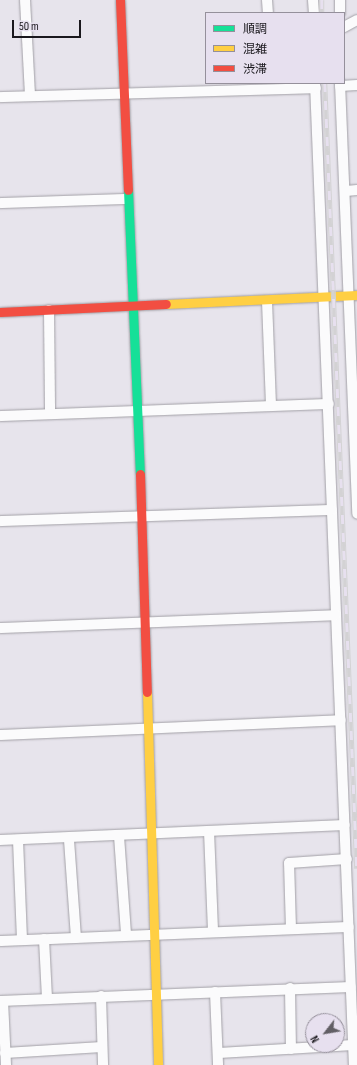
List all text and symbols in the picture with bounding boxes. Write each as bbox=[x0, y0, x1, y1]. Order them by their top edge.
scale bar bbox=[14, 12, 83, 38]
legend bbox=[205, 12, 345, 84]
text: 50 m bbox=[19, 19, 39, 34]
text: 順調 bbox=[243, 22, 267, 37]
text: 混雑 bbox=[243, 42, 267, 57]
text: 渋滞 bbox=[243, 62, 267, 77]
north arrow bbox=[305, 1013, 345, 1053]
text: N bbox=[308, 1033, 322, 1045]

